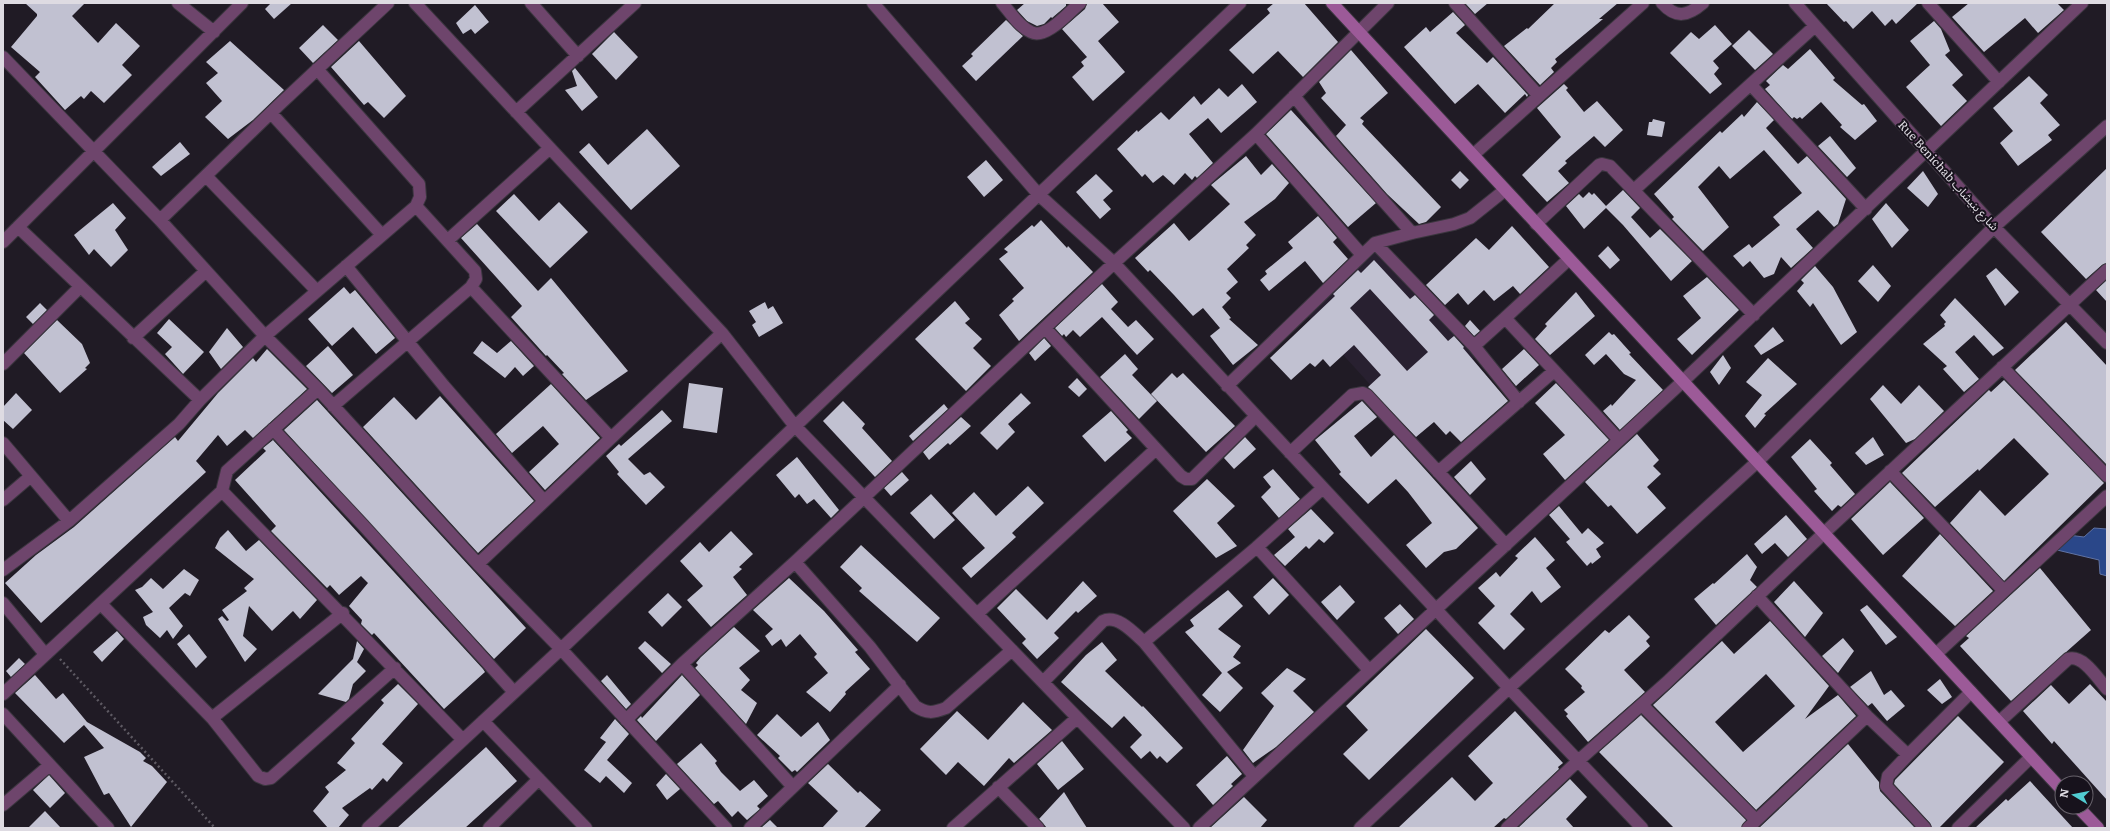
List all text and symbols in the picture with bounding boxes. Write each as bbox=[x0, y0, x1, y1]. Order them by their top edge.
street label: Rue Benichab شارع بنيشاب bbox=[1894, 116, 2004, 235]
north arrow bbox=[2054, 775, 2094, 815]
text: N bbox=[2054, 787, 2072, 799]

